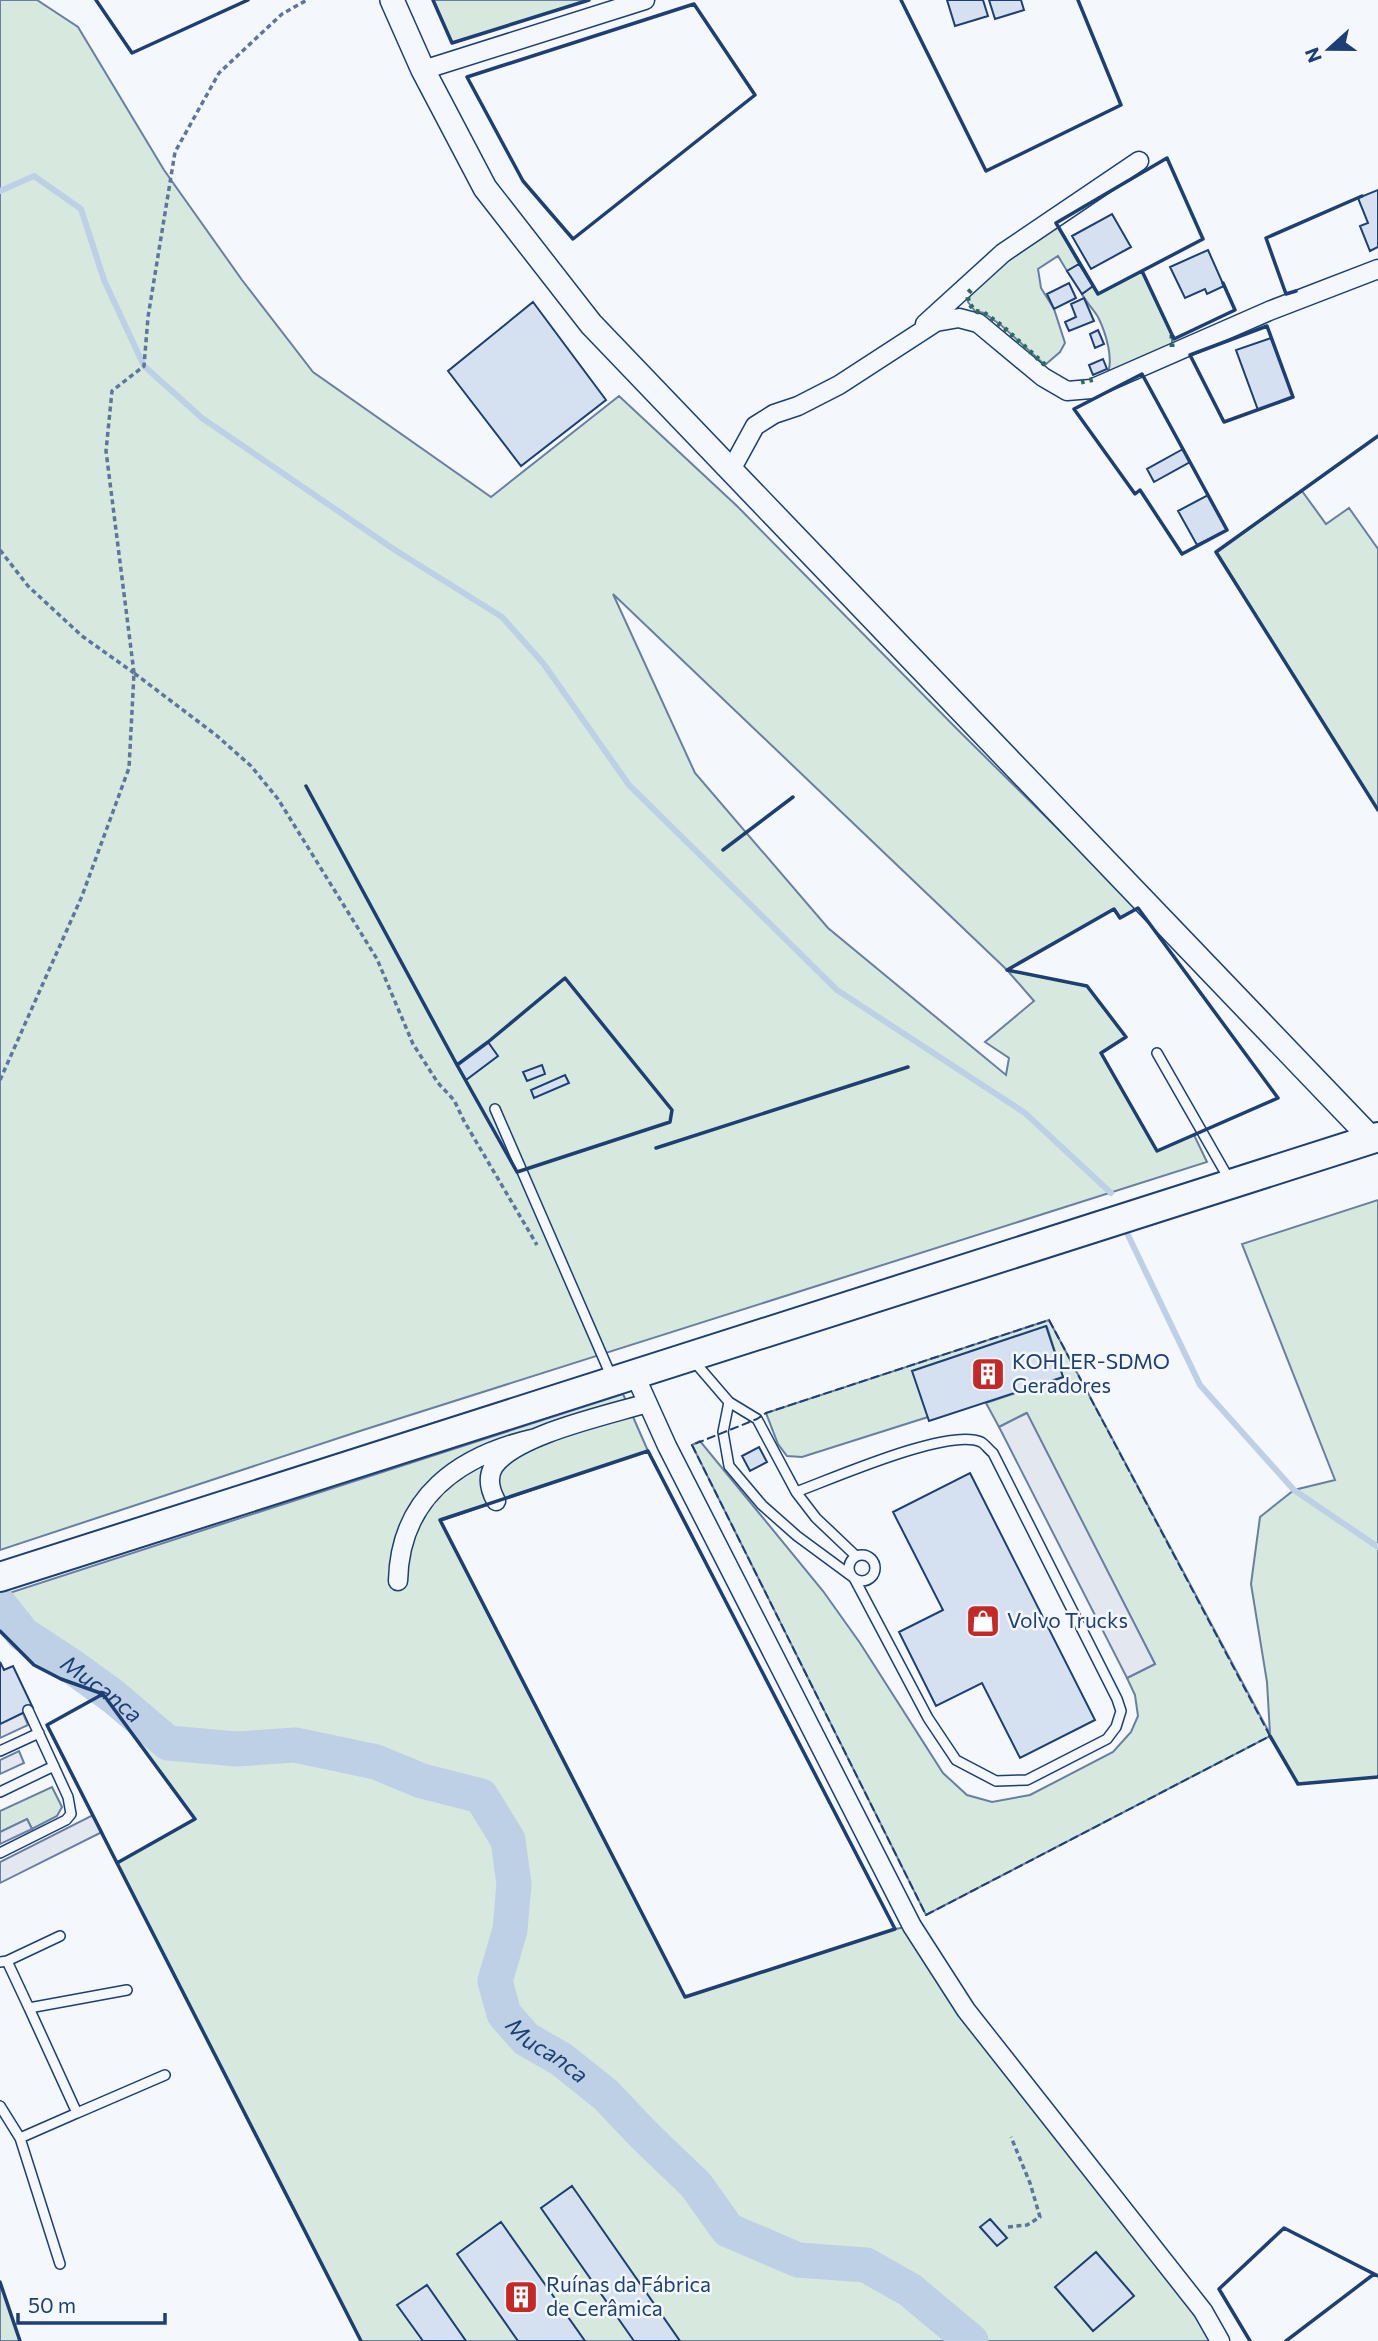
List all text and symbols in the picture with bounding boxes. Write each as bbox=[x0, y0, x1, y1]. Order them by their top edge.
north arrow bbox=[1294, 14, 1364, 84]
text: N bbox=[1299, 44, 1326, 66]
place label: KOHLER-SDMO Geradores bbox=[1012, 1348, 1170, 1397]
building icon: KOHLER-SDMO Geradores bbox=[969, 1355, 1007, 1393]
shop icon: Volvo Trucks bbox=[964, 1602, 1002, 1640]
place label: Volvo Trucks bbox=[1007, 1607, 1128, 1632]
water label: Mucanca bbox=[56, 1648, 149, 1728]
water label: Mucanca bbox=[501, 2011, 594, 2088]
place label: Ruínas da Fábrica de Cerâmica bbox=[546, 2271, 711, 2320]
building icon: Ruínas da Fábrica de Cerâmica bbox=[502, 2278, 540, 2316]
scale bar bbox=[18, 2282, 164, 2326]
text: 50 m bbox=[28, 2292, 76, 2317]

